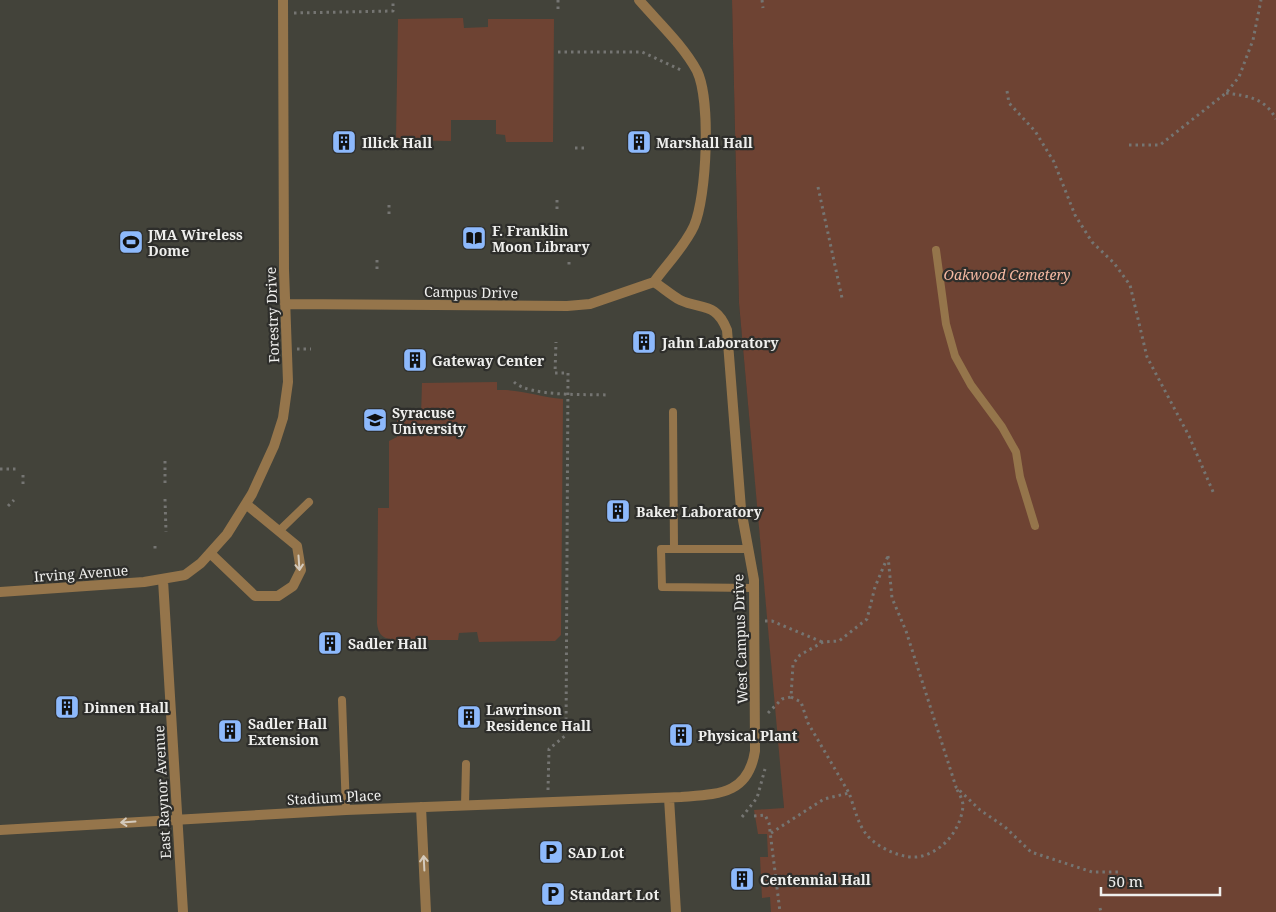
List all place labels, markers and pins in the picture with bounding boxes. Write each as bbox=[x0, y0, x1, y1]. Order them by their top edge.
building icon: Illick Hall bbox=[331, 129, 357, 155]
building icon: Marshall Hall bbox=[626, 129, 652, 155]
place label: Illick Hall bbox=[362, 133, 432, 152]
place label: Marshall Hall bbox=[656, 133, 753, 152]
place label: F. Franklin Moon Library bbox=[492, 221, 590, 256]
place label: JMA Wireless Dome bbox=[147, 225, 243, 260]
library icon: F. Franklin Moon Library bbox=[461, 225, 487, 251]
sports icon: JMA Wireless Dome bbox=[118, 229, 144, 255]
building icon: Jahn Laboratory bbox=[631, 329, 657, 355]
place label: Jahn Laboratory bbox=[661, 333, 780, 352]
building icon: Gateway Center bbox=[402, 347, 428, 373]
place label: Gateway Center bbox=[432, 351, 545, 370]
place label: Syracuse University bbox=[392, 403, 467, 438]
school or university icon: Syracuse University bbox=[362, 407, 388, 433]
building icon: Baker Laboratory bbox=[605, 498, 631, 524]
place label: Baker Laboratory bbox=[636, 502, 763, 521]
building icon: Sadler Hall bbox=[317, 630, 343, 656]
place label: Sadler Hall bbox=[348, 634, 427, 653]
building icon: Dinnen Hall bbox=[54, 694, 80, 720]
place label: Dinnen Hall bbox=[84, 698, 169, 717]
place label: Lawrinson Residence Hall bbox=[486, 700, 591, 735]
building icon: Lawrinson Residence Hall bbox=[456, 704, 482, 730]
place label: Sadler Hall Extension bbox=[248, 714, 327, 749]
building icon: Sadler Hall Extension bbox=[217, 718, 243, 744]
building icon: Physical Plant bbox=[668, 722, 694, 748]
place label: Physical Plant bbox=[698, 726, 798, 745]
parking icon: SAD Lot bbox=[538, 839, 564, 865]
place label: SAD Lot bbox=[568, 843, 624, 862]
building icon: Centennial Hall bbox=[729, 866, 755, 892]
place label: Centennial Hall bbox=[760, 870, 871, 889]
parking icon: Standart Lot bbox=[540, 881, 566, 907]
place label: Standart Lot bbox=[570, 885, 659, 904]

